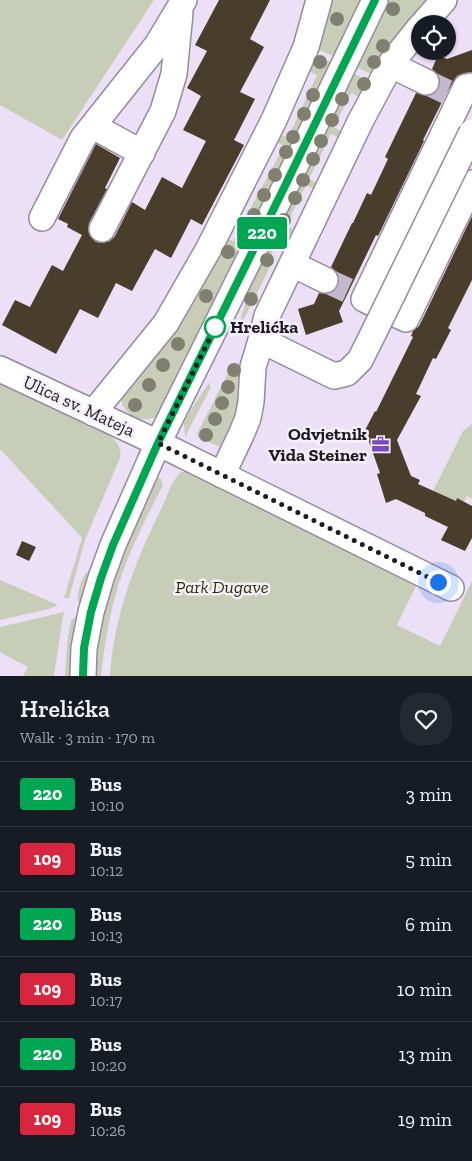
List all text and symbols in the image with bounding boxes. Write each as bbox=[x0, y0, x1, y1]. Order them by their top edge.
map controls bbox=[411, 15, 456, 60]
button: locate bbox=[411, 15, 456, 60]
line badge: 220 bbox=[233, 217, 291, 249]
text: 220 bbox=[247, 222, 277, 244]
marker: Hrelićka bbox=[204, 316, 226, 338]
place label: Hrelićka bbox=[230, 316, 298, 338]
street label: Ulica sv. Mateja bbox=[20, 371, 139, 442]
place label: Odvjetnik Vida Steiner bbox=[268, 423, 367, 466]
office icon: Odvjetnik Vida Steiner bbox=[371, 434, 391, 454]
your location bbox=[426, 570, 451, 595]
park label: Park Dugave bbox=[175, 576, 269, 598]
button: heart bbox=[400, 693, 452, 745]
text: Hrelićka bbox=[20, 694, 110, 723]
text: Walk · 3 min · 170 m bbox=[20, 728, 155, 747]
text: Bus bbox=[90, 773, 122, 796]
text: 220 bbox=[33, 783, 62, 805]
text: 3 min bbox=[406, 783, 452, 806]
text: 10:10 bbox=[90, 796, 124, 815]
text: Bus bbox=[90, 838, 122, 861]
text: 109 bbox=[34, 848, 61, 870]
text: 5 min bbox=[405, 848, 452, 871]
text: 10:12 bbox=[90, 861, 123, 880]
text: Bus bbox=[90, 903, 122, 926]
text: 220 bbox=[33, 913, 62, 935]
text: 6 min bbox=[405, 913, 452, 936]
text: 10:13 bbox=[90, 926, 123, 945]
text: Bus bbox=[90, 968, 122, 991]
text: 109 bbox=[34, 978, 61, 1000]
text: 10 min bbox=[397, 978, 452, 1001]
text: 10:17 bbox=[90, 991, 122, 1010]
text: Bus bbox=[90, 1033, 122, 1056]
text: 220 bbox=[33, 1043, 62, 1065]
text: 13 min bbox=[398, 1043, 452, 1066]
text: 10:20 bbox=[90, 1056, 126, 1075]
text: Bus bbox=[90, 1098, 122, 1121]
text: 109 bbox=[34, 1108, 61, 1130]
text: 19 min bbox=[398, 1108, 452, 1131]
text: 10:26 bbox=[90, 1121, 126, 1140]

